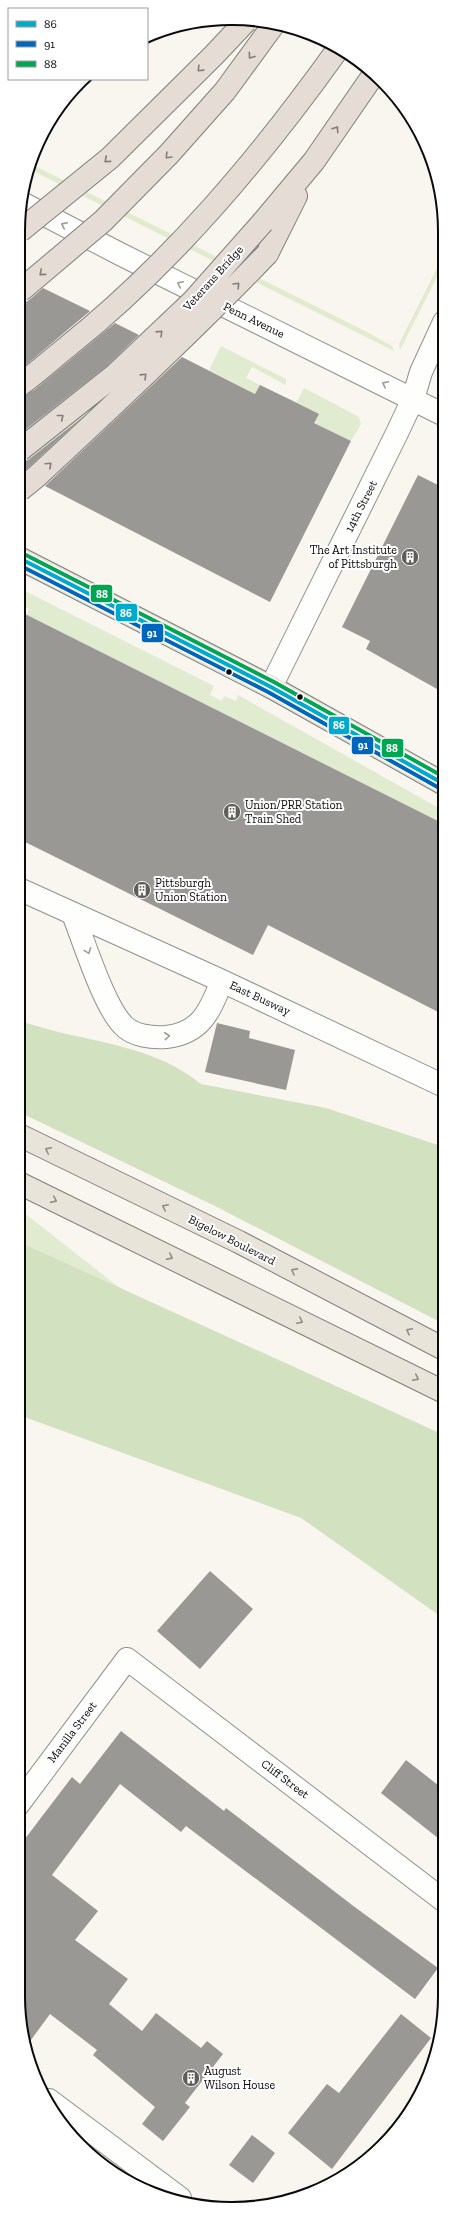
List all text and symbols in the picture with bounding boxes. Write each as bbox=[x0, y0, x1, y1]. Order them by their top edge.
legend bbox=[8, 8, 148, 80]
text: 86 bbox=[44, 17, 57, 31]
text: 91 bbox=[44, 37, 55, 51]
one-way arrow bbox=[249, 51, 256, 58]
text: 88 bbox=[44, 57, 57, 71]
one-way arrow bbox=[197, 65, 205, 72]
one-way arrow bbox=[331, 126, 338, 133]
one-way arrow bbox=[165, 151, 173, 159]
one-way arrow bbox=[104, 155, 111, 162]
one-way arrow bbox=[61, 222, 69, 230]
street label: Veterans Bridge bbox=[179, 242, 246, 314]
one-way arrow bbox=[39, 268, 47, 275]
one-way arrow bbox=[177, 281, 184, 288]
one-way arrow bbox=[232, 282, 240, 290]
street label: Penn Avenue bbox=[221, 299, 287, 341]
one-way arrow bbox=[155, 330, 163, 337]
one-way arrow bbox=[139, 373, 147, 381]
one-way arrow bbox=[382, 381, 389, 389]
one-way arrow bbox=[57, 415, 64, 422]
one-way arrow bbox=[45, 463, 52, 470]
street label: 14th Street bbox=[342, 477, 380, 534]
place label: The Art Institute of Pittsburgh bbox=[310, 543, 397, 571]
building icon: The Art Institute of Pittsburgh bbox=[400, 547, 420, 567]
line badge: 88 bbox=[90, 584, 113, 603]
text: 88 bbox=[96, 588, 108, 601]
line badge: 86 bbox=[115, 603, 138, 622]
text: 86 bbox=[120, 607, 132, 620]
line badge: 91 bbox=[141, 623, 164, 643]
text: 91 bbox=[147, 627, 158, 640]
unlabelled marker bbox=[224, 667, 234, 677]
unlabelled marker bbox=[295, 692, 305, 702]
line badge: 86 bbox=[328, 716, 350, 735]
text: 86 bbox=[333, 719, 345, 732]
line badge: 91 bbox=[351, 736, 374, 755]
line badge: 88 bbox=[381, 738, 404, 758]
text: 91 bbox=[358, 739, 369, 752]
text: 88 bbox=[386, 742, 398, 755]
place label: Union/PRR Station Train Shed bbox=[245, 798, 343, 826]
building icon: Union/PRR Station Train Shed bbox=[222, 802, 242, 822]
place label: Pittsburgh Union Station bbox=[155, 876, 227, 904]
building icon: Pittsburgh Union Station bbox=[132, 880, 152, 900]
one-way arrow bbox=[83, 947, 91, 954]
street label: East Busway bbox=[227, 978, 293, 1019]
one-way arrow bbox=[164, 1032, 170, 1041]
one-way arrow bbox=[45, 1147, 53, 1154]
one-way arrow bbox=[50, 1195, 57, 1203]
one-way arrow bbox=[162, 1204, 169, 1212]
street label: Bigelow Boulevard bbox=[186, 1212, 278, 1268]
one-way arrow bbox=[166, 1253, 174, 1260]
one-way arrow bbox=[291, 1269, 298, 1276]
one-way arrow bbox=[295, 1316, 303, 1324]
one-way arrow bbox=[406, 1329, 413, 1336]
one-way arrow bbox=[412, 1373, 420, 1381]
street label: Manilla Street bbox=[44, 1698, 100, 1765]
street label: Cliff Street bbox=[258, 1757, 312, 1802]
place label: August Wilson House bbox=[204, 2064, 275, 2092]
building icon: August Wilson House bbox=[181, 2068, 201, 2088]

